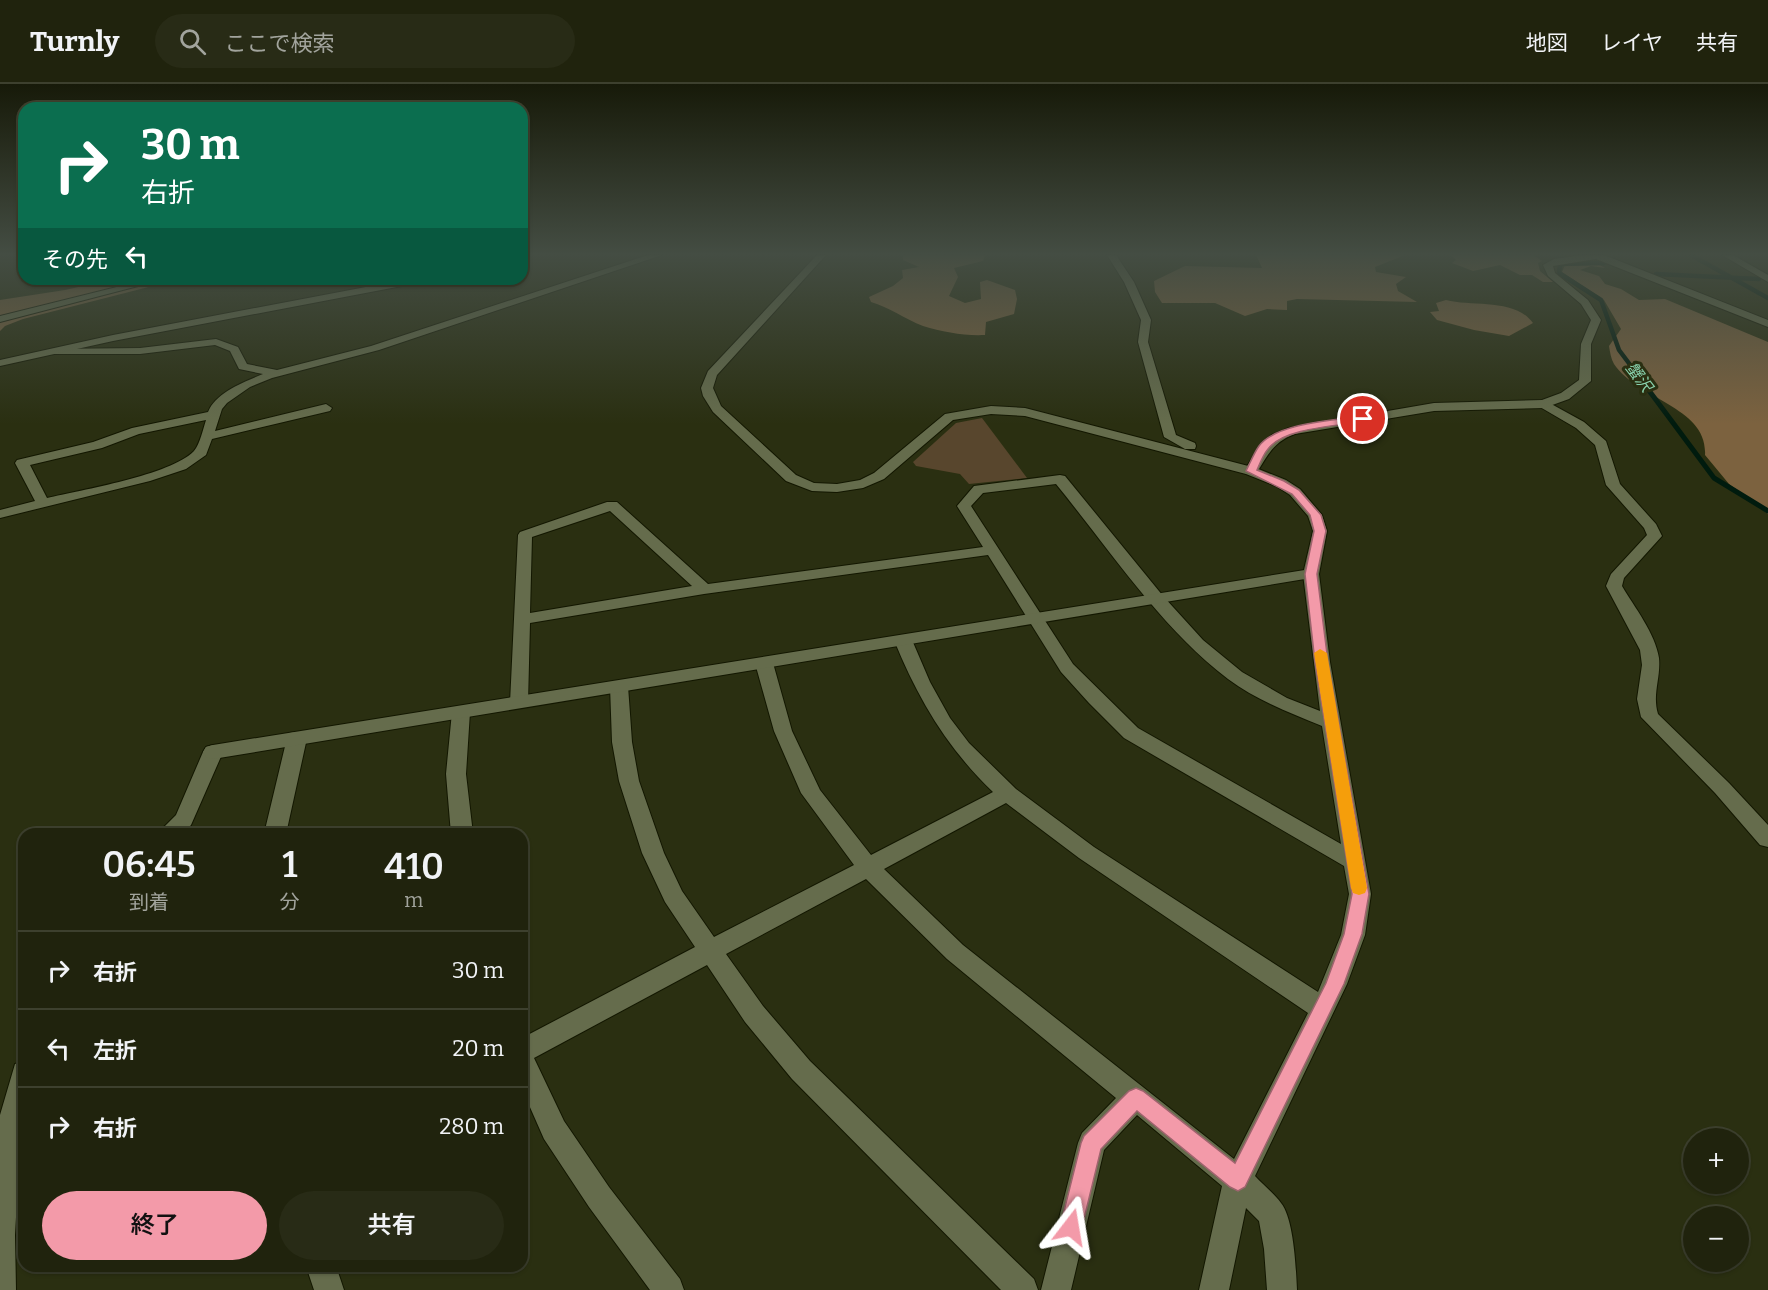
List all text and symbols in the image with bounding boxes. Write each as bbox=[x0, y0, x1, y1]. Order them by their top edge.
search box bbox=[155, 14, 575, 68]
text: Turnly bbox=[30, 25, 119, 58]
icon: search bbox=[176, 25, 209, 58]
text: ここで検索 bbox=[224, 30, 334, 57]
text: 地図 bbox=[1526, 30, 1568, 56]
text: レイヤ bbox=[1601, 30, 1663, 56]
text: 共有 bbox=[1696, 30, 1738, 56]
text: 30 m bbox=[141, 120, 240, 170]
icon: right bbox=[42, 126, 120, 204]
text: 右折 bbox=[141, 177, 195, 209]
icon: left bbox=[120, 240, 153, 273]
text: その先 bbox=[42, 246, 108, 273]
water label: 蟹沢 bbox=[1622, 358, 1657, 397]
pin bbox=[1337, 393, 1388, 444]
icon: arrive bbox=[1346, 402, 1379, 435]
text: 06:45 bbox=[102, 843, 196, 887]
text: 1 bbox=[282, 843, 297, 887]
text: 410 bbox=[384, 845, 444, 889]
text: m bbox=[404, 888, 423, 912]
text: 到着 bbox=[129, 890, 169, 914]
text: 分 bbox=[280, 890, 300, 914]
icon: right bbox=[42, 954, 75, 987]
text: 30 m bbox=[452, 957, 504, 984]
text: 右折 bbox=[93, 959, 137, 986]
icon: left bbox=[42, 1032, 75, 1065]
text: 20 m bbox=[453, 1035, 504, 1062]
text: 左折 bbox=[93, 1037, 137, 1064]
icon: right bbox=[42, 1110, 75, 1143]
text: 280 m bbox=[439, 1113, 504, 1140]
text: 右折 bbox=[93, 1115, 137, 1142]
map controls bbox=[1683, 1128, 1749, 1272]
button: + bbox=[1683, 1128, 1749, 1194]
button: 終了 bbox=[42, 1191, 267, 1260]
button: 共有 bbox=[279, 1191, 504, 1260]
position arrow bbox=[1039, 1195, 1103, 1259]
button: − bbox=[1683, 1206, 1749, 1272]

